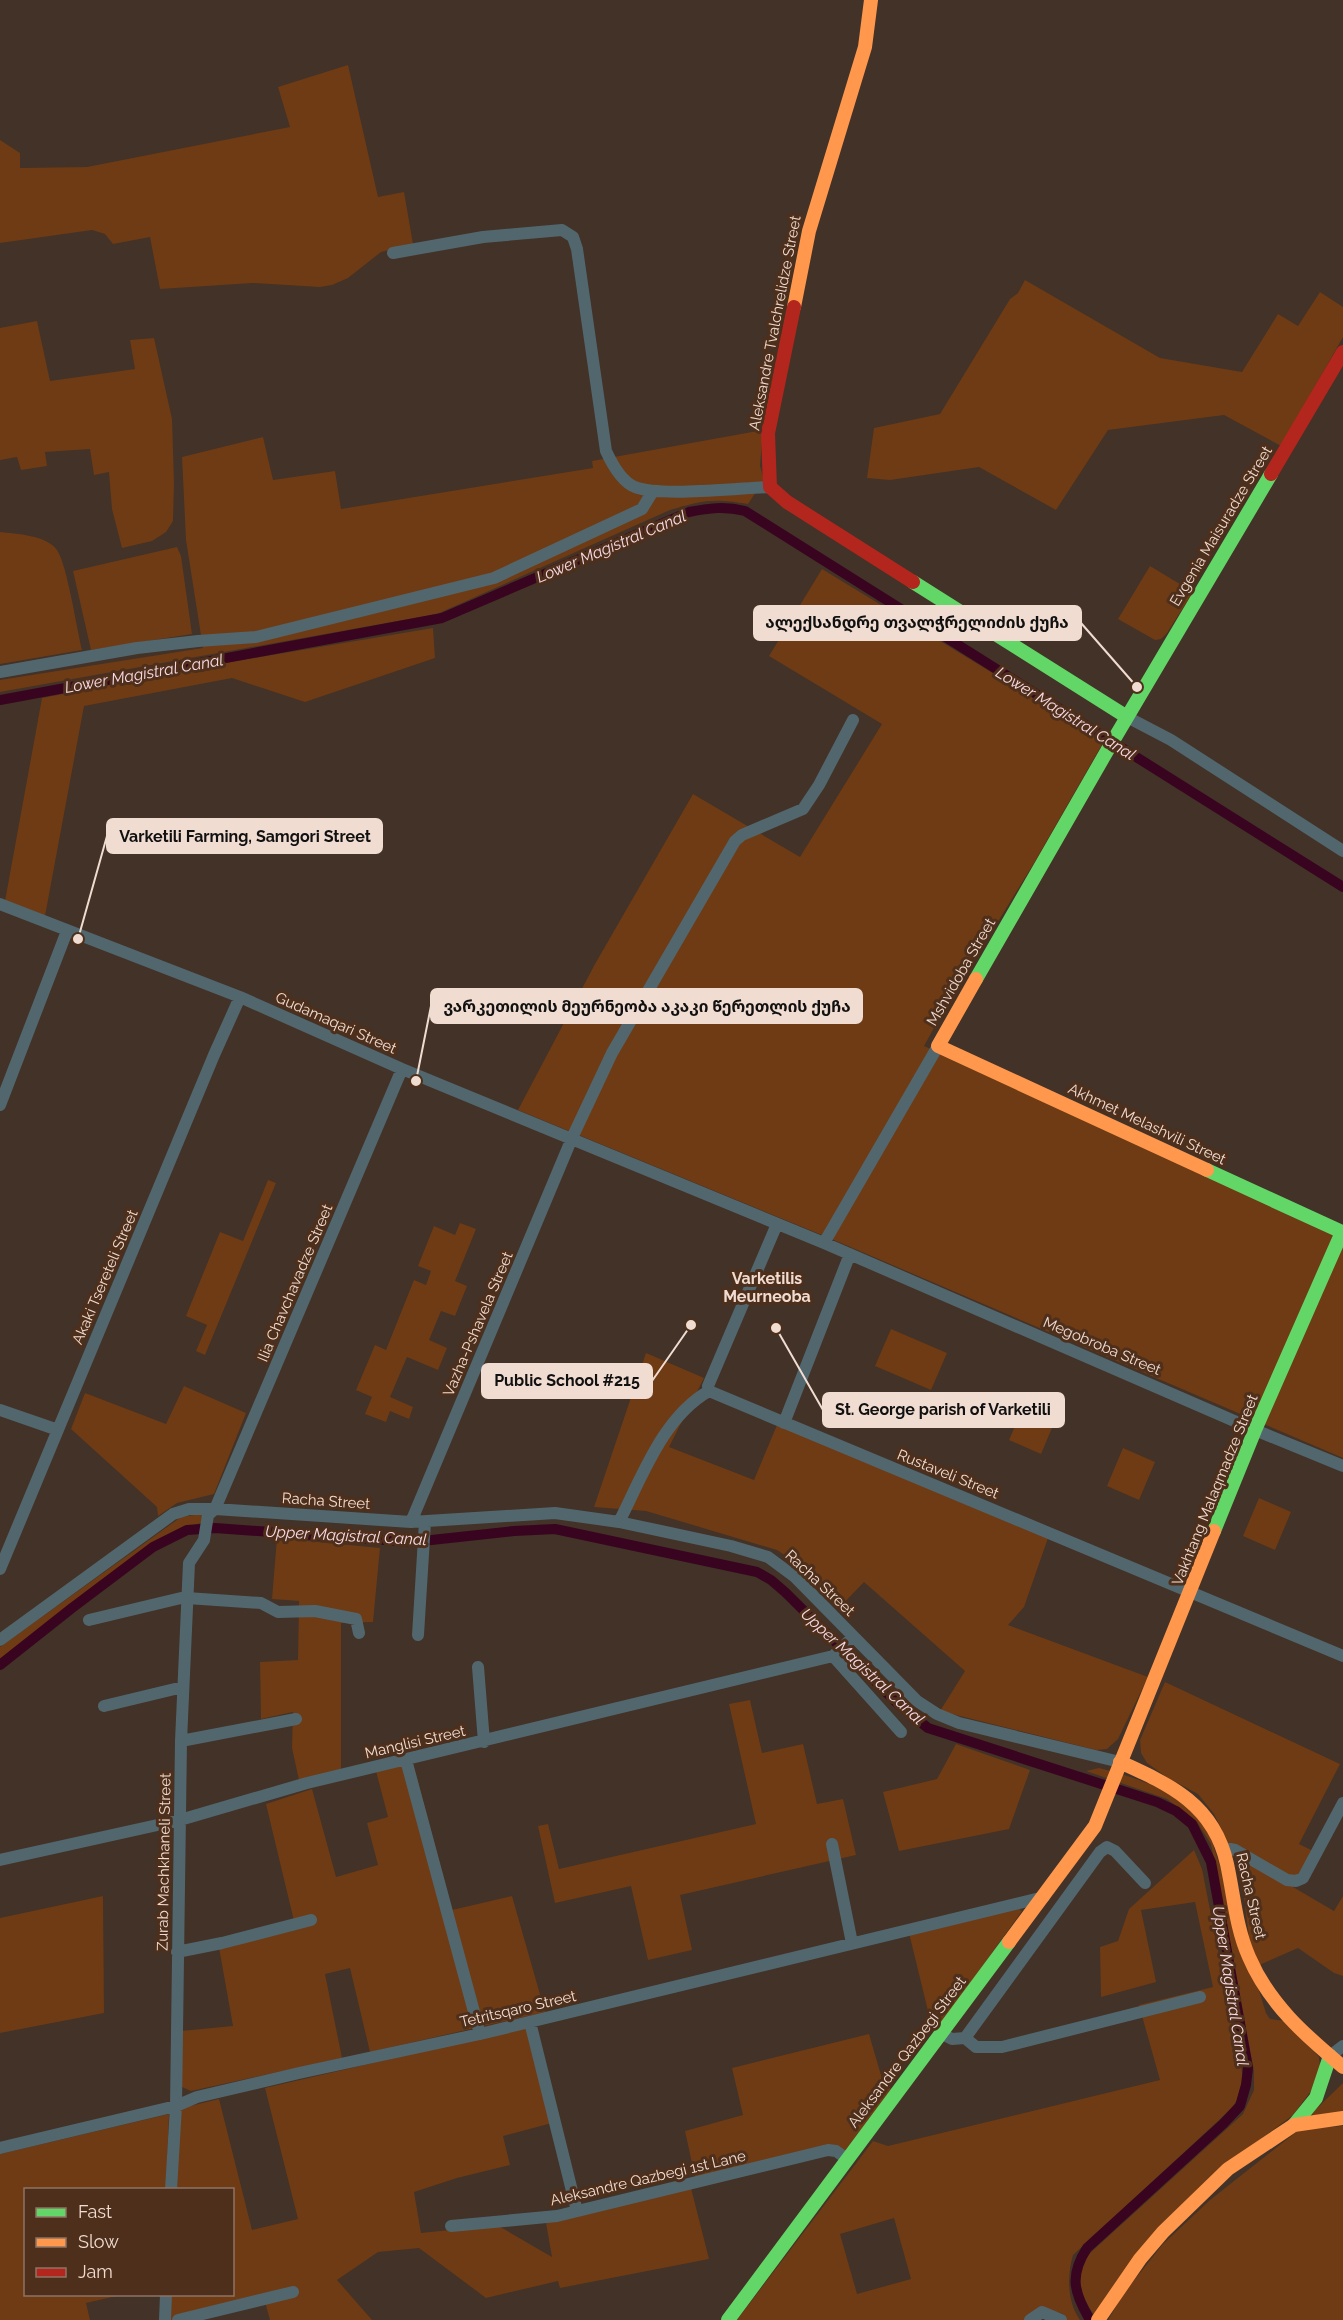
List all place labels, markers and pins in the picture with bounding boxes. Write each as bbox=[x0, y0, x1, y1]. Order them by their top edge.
callout: ალექსანდრე თვალჭრელიძის ქუჩა bbox=[754, 606, 1081, 640]
callout: Varketili Farming, Samgori Street bbox=[107, 819, 382, 853]
callout: ვარკეთილის მეურნეობა აკაკი წერეთლის ქუჩა bbox=[431, 989, 862, 1023]
callout: Public School #215 bbox=[482, 1364, 652, 1398]
callout: St. George parish of Varketili bbox=[823, 1393, 1064, 1427]

